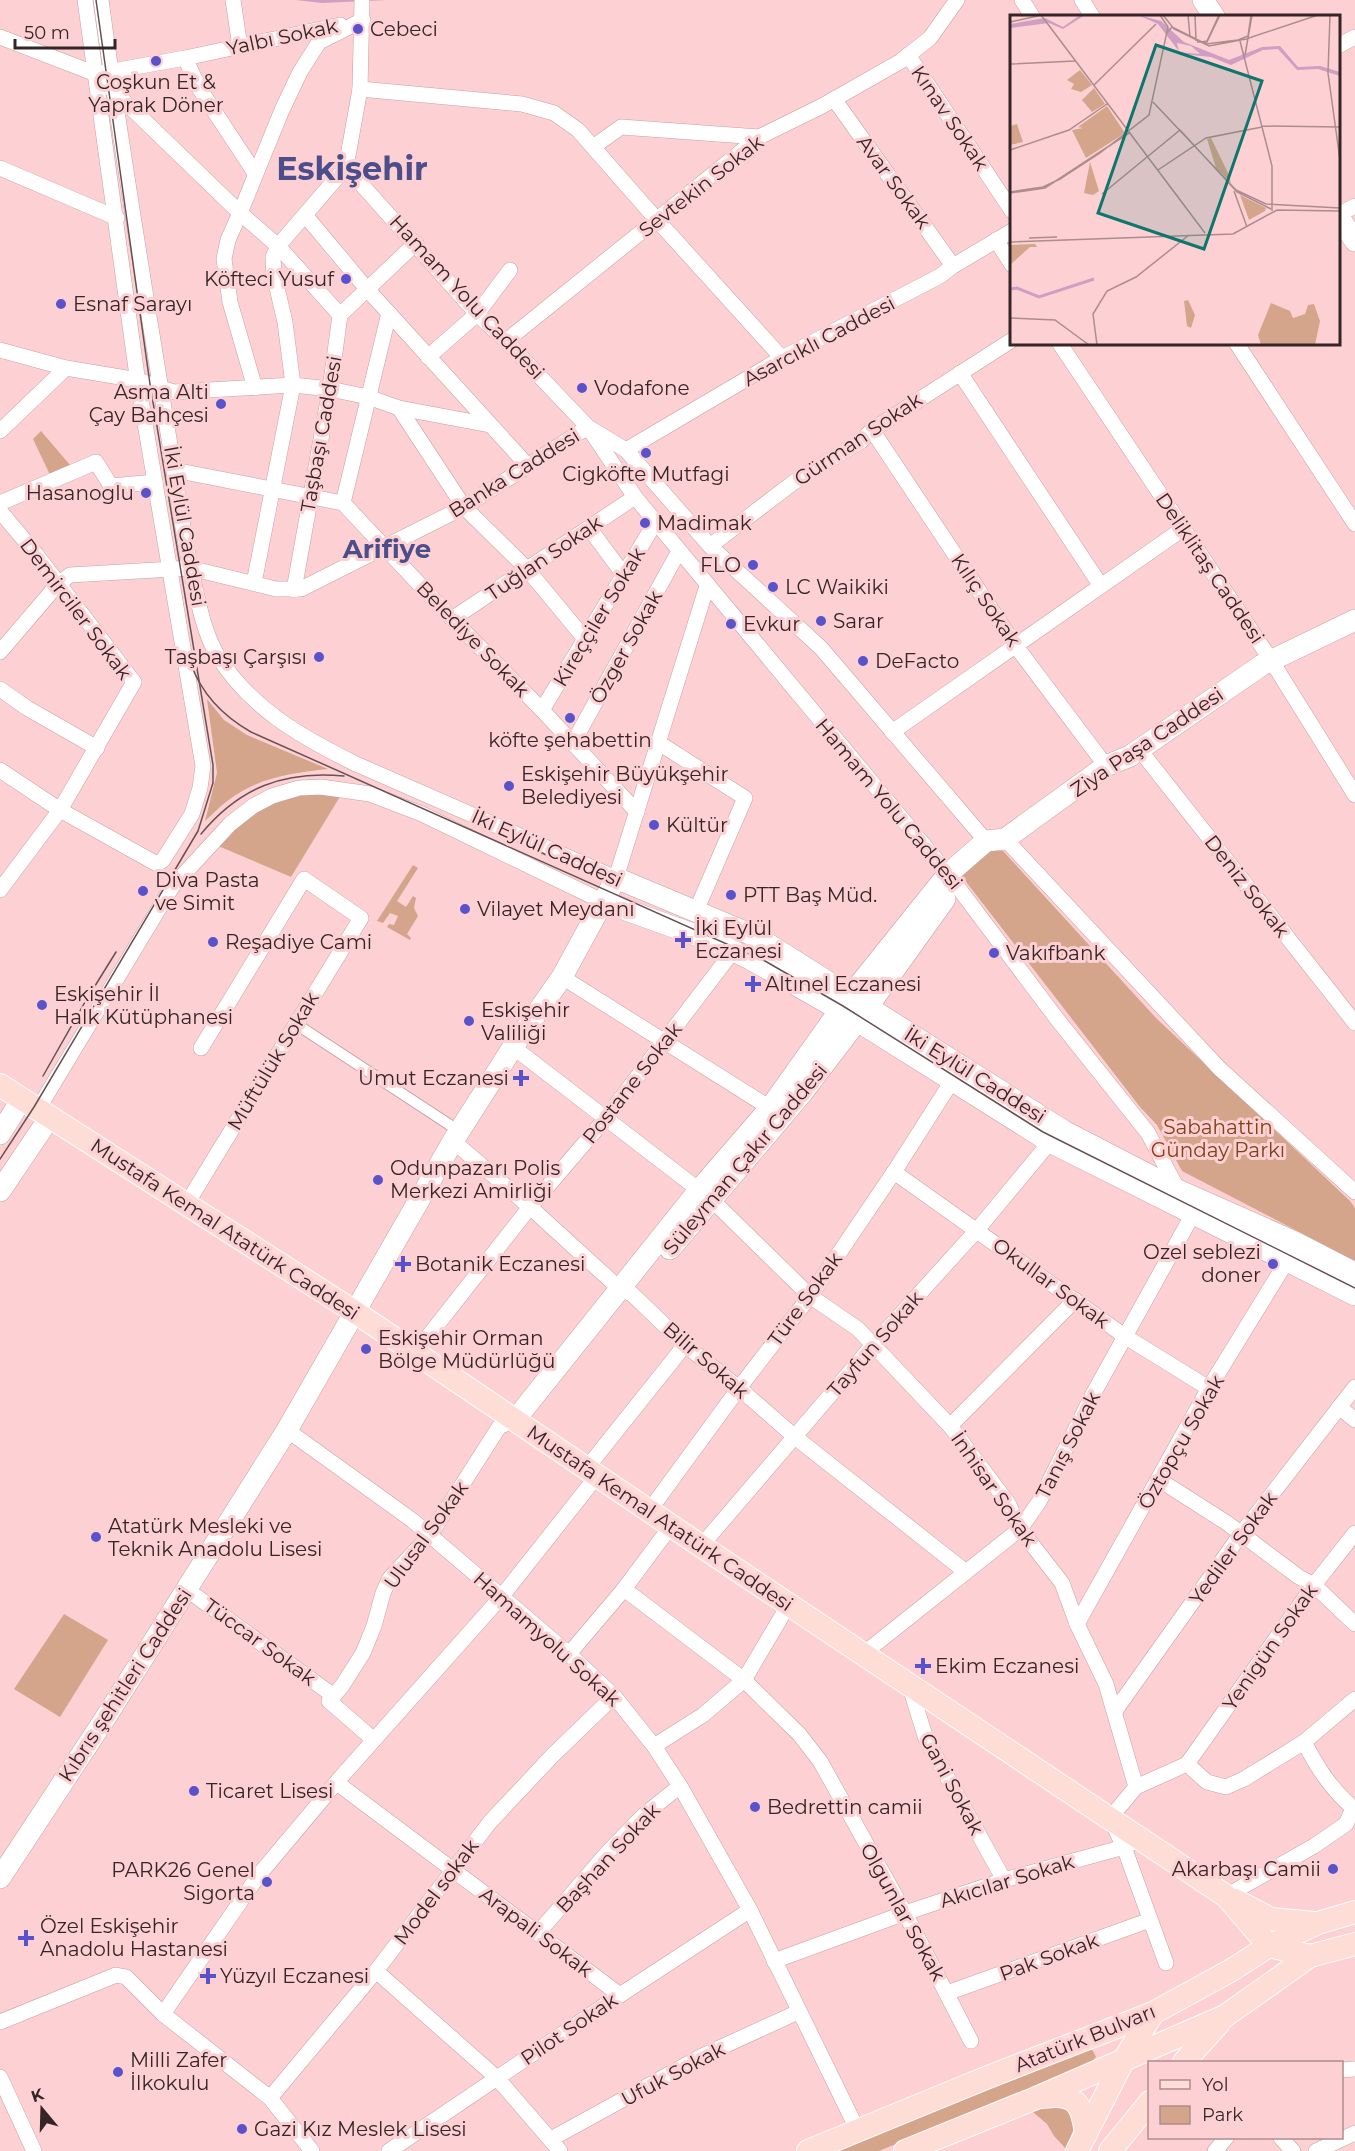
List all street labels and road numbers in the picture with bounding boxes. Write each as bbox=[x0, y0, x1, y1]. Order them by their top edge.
street label: Yalbı Sokak bbox=[224, 13, 340, 60]
street label: Kınav Sokak bbox=[906, 61, 994, 175]
street label: Sevtekin Sokak bbox=[634, 130, 768, 242]
street label: Avar Sokak bbox=[852, 131, 936, 233]
street label: Hamam Yolu Caddesi bbox=[385, 210, 549, 384]
street label: Asarcıklı Caddesi bbox=[739, 291, 899, 391]
street label: Taşbaşı Caddesi bbox=[295, 354, 347, 514]
street label: Gürman Sokak bbox=[790, 387, 926, 491]
street label: Banka Caddesi bbox=[444, 423, 584, 523]
street label: İki Eylül Caddesi bbox=[159, 444, 211, 608]
street label: Deliklitaş Caddesi bbox=[1151, 488, 1269, 648]
street label: Tuğlan Sokak bbox=[481, 510, 607, 606]
street label: Demirciler Sokak bbox=[15, 534, 137, 684]
street label: Kireççiler Sokak bbox=[548, 543, 650, 691]
street label: Kılıç Sokak bbox=[946, 549, 1026, 651]
street label: Belediye Sokak bbox=[412, 576, 534, 702]
street label: Özger Sokak bbox=[585, 586, 667, 708]
street label: Ziya Paşa Caddesi bbox=[1066, 682, 1228, 802]
street label: Hamam Yolu Caddesi bbox=[810, 714, 968, 894]
street label: İki Eylül Caddesi bbox=[468, 804, 626, 892]
street label: Deniz Sokak bbox=[1200, 830, 1294, 942]
street label: Müftülük Sokak bbox=[222, 987, 324, 1135]
street label: Postane Sokak bbox=[577, 1018, 687, 1148]
street label: İki Eylül Caddesi bbox=[900, 1022, 1050, 1128]
street label: Süleyman Çakır Caddesi bbox=[658, 1059, 832, 1259]
street label: Mustafa Kemal Atatürk Caddesi bbox=[86, 1133, 364, 1325]
street label: Okullar Sokak bbox=[988, 1233, 1114, 1333]
street label: Türe Sokak bbox=[763, 1247, 847, 1351]
street label: Tayfun Sokak bbox=[822, 1286, 928, 1402]
street label: Bilir Sokak bbox=[659, 1317, 753, 1403]
street label: Öztopçu Sokak bbox=[1133, 1371, 1229, 1513]
street label: Tanış Sokak bbox=[1031, 1387, 1105, 1503]
street label: Mustafa Kemal Atatürk Caddesi bbox=[523, 1420, 797, 1616]
street label: İnhisar Sokak bbox=[946, 1427, 1042, 1551]
street label: Ulusal Sokak bbox=[379, 1476, 473, 1594]
street label: Yediler Sokak bbox=[1184, 1487, 1282, 1609]
street label: Hamamyolu Sokak bbox=[469, 1567, 625, 1711]
street label: Yenigün Sokak bbox=[1218, 1579, 1323, 1715]
street label: Kıbrıs şehitleri Caddesi bbox=[53, 1584, 197, 1786]
street label: Tüccar Sokak bbox=[199, 1593, 321, 1691]
street label: Gani Sokak bbox=[915, 1729, 989, 1839]
street label: Başhan Sokak bbox=[551, 1798, 665, 1918]
street label: Model sokak bbox=[389, 1835, 483, 1949]
street label: Olgunlar Sokak bbox=[855, 1839, 951, 1985]
street label: Akıcılar Sokak bbox=[937, 1849, 1077, 1913]
street label: Arapali Sokak bbox=[475, 1882, 597, 1982]
street label: Pak Sokak bbox=[996, 1928, 1102, 1986]
street label: Pilot Sokak bbox=[516, 1988, 622, 2070]
street label: Atatürk Bulvarı bbox=[1011, 1999, 1159, 2077]
street label: Ufuk Sokak bbox=[617, 2037, 729, 2111]

